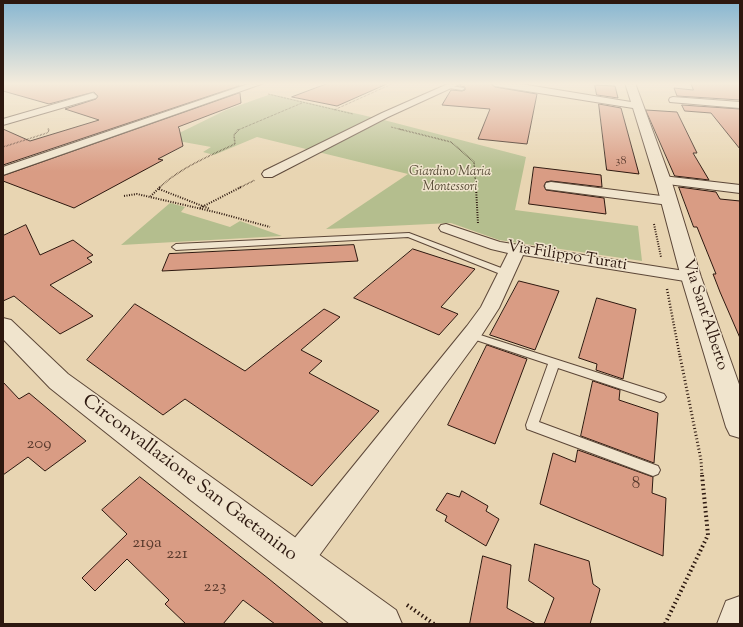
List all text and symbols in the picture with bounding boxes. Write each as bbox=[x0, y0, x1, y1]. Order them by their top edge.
house number: 38 bbox=[616, 155, 626, 169]
park label: Giardino Maria Montessori bbox=[409, 165, 491, 196]
street label: Via Filippo Turati bbox=[506, 238, 628, 276]
street label: Via Sant'Alberto bbox=[677, 257, 731, 373]
street label: Circonvallazione San Gaetanino bbox=[77, 391, 301, 567]
house number: 209 bbox=[26, 435, 52, 455]
house number: 8 bbox=[632, 475, 640, 495]
house number: 219a bbox=[132, 534, 162, 554]
house number: 221 bbox=[166, 545, 188, 565]
house number: 223 bbox=[204, 578, 226, 598]

